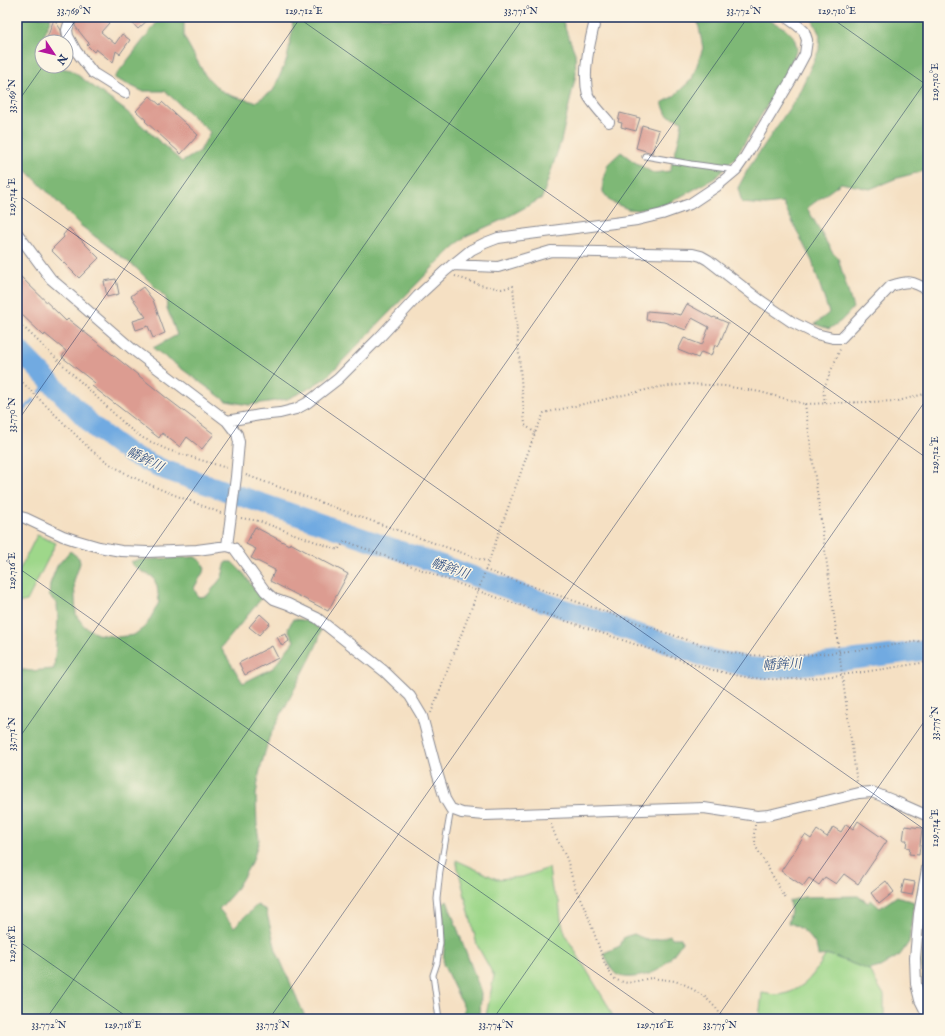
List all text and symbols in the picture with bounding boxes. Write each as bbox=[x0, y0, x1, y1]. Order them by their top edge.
text: 33.769°N bbox=[57, 5, 91, 18]
text: 129.712°E bbox=[285, 5, 323, 18]
text: 33.771°N bbox=[504, 5, 538, 18]
text: 33.772°N bbox=[727, 5, 762, 18]
text: 129.710°E bbox=[818, 5, 856, 18]
north arrow bbox=[34, 34, 74, 74]
text: N bbox=[53, 50, 70, 67]
text: 129.710°E bbox=[929, 63, 942, 101]
text: 33.769°N bbox=[6, 79, 19, 113]
text: 129.714°E bbox=[6, 178, 19, 216]
text: 33.770°N bbox=[6, 397, 19, 433]
text: 129.712°E bbox=[929, 436, 942, 474]
water label: 幡鉾川 bbox=[124, 444, 168, 477]
text: 129.716°E bbox=[6, 552, 19, 590]
water label: 幡鉾川 bbox=[429, 555, 473, 584]
water label: 幡鉾川 bbox=[762, 655, 804, 675]
text: 33.775°N bbox=[929, 706, 942, 740]
text: 33.771°N bbox=[6, 717, 19, 751]
text: 129.714°E bbox=[929, 809, 942, 847]
text: 129.718°E bbox=[6, 926, 19, 962]
text: 33.772°N bbox=[32, 1019, 67, 1032]
text: 129.718°E bbox=[105, 1019, 141, 1032]
text: 33.773°N bbox=[256, 1019, 290, 1032]
text: 33.774°N bbox=[478, 1019, 514, 1032]
text: 129.716°E bbox=[636, 1019, 674, 1032]
text: 33.775°N bbox=[703, 1019, 737, 1032]

